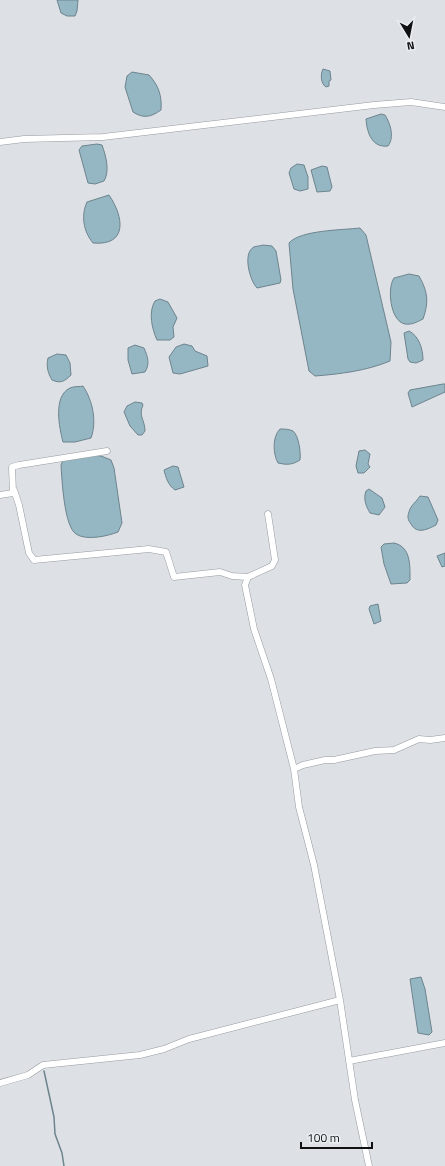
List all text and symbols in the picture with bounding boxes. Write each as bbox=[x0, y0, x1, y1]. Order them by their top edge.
north arrow bbox=[389, 16, 429, 56]
text: N bbox=[406, 37, 416, 54]
scale bar bbox=[301, 1124, 372, 1150]
text: 100 m bbox=[307, 1128, 340, 1147]

